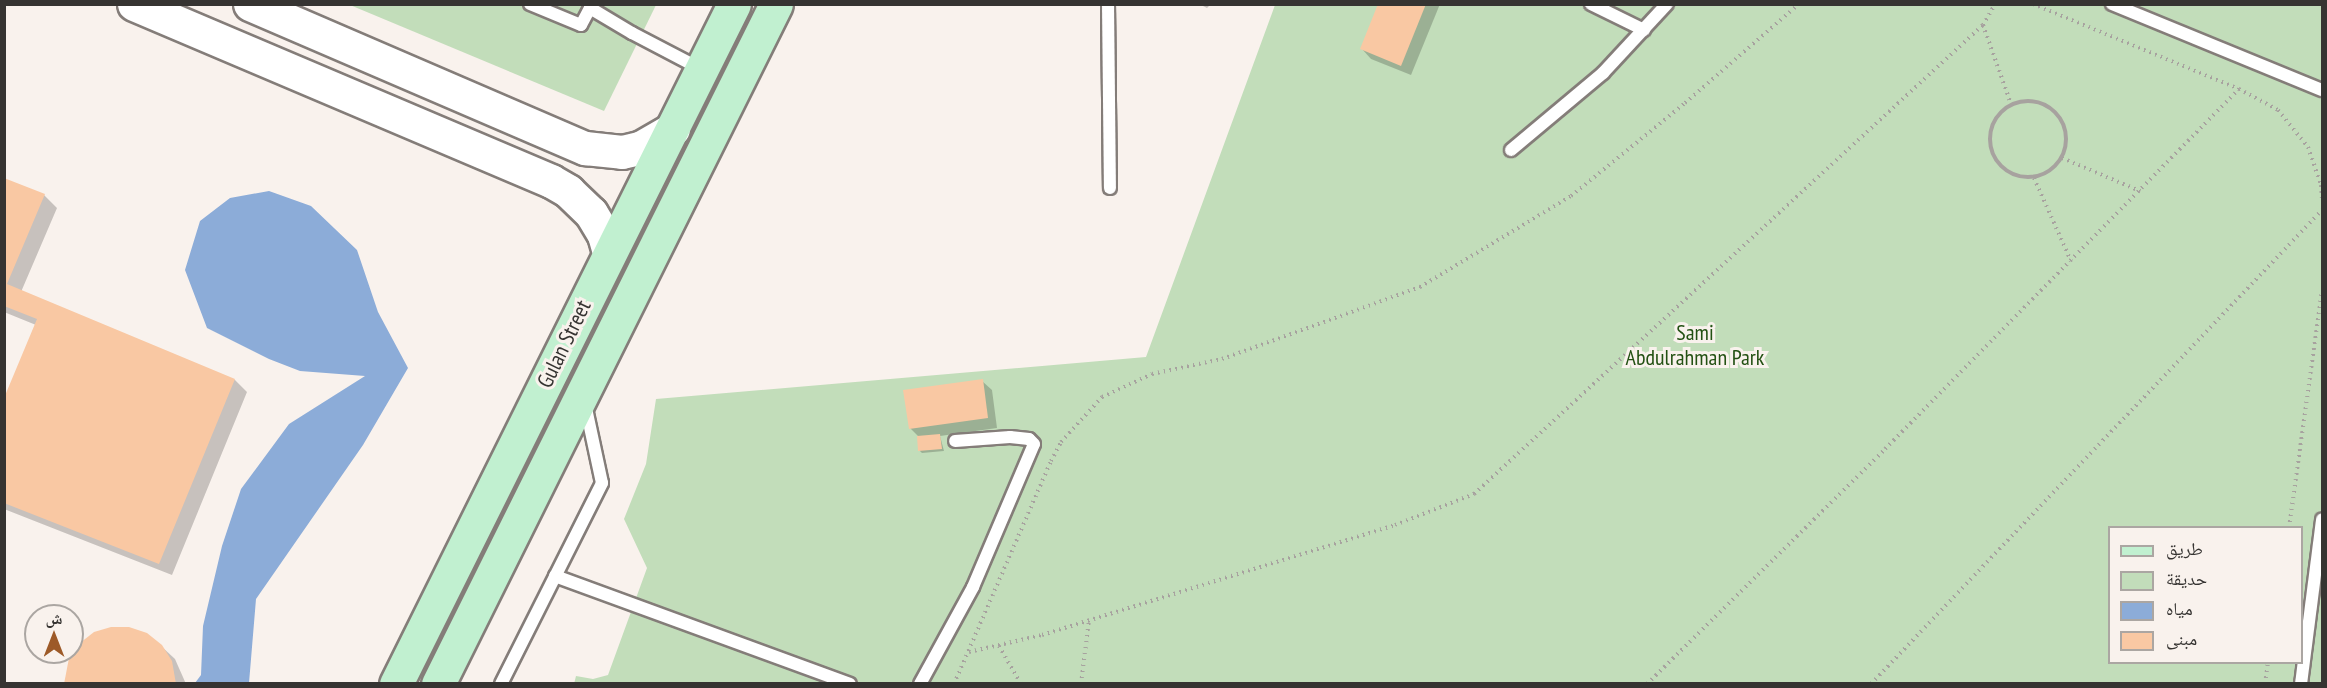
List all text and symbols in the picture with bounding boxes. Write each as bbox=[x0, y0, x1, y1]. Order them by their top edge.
street label: Gulan Street bbox=[531, 296, 597, 392]
park label: Sami Abdulrahman Park bbox=[1626, 319, 1764, 370]
legend bbox=[2108, 526, 2303, 664]
text: طريق bbox=[2166, 537, 2203, 560]
text: حديقة bbox=[2166, 567, 2207, 590]
text: مياه bbox=[2166, 597, 2193, 620]
north arrow bbox=[24, 604, 84, 664]
text: ش bbox=[46, 608, 62, 628]
text: مبنى bbox=[2166, 627, 2197, 650]

